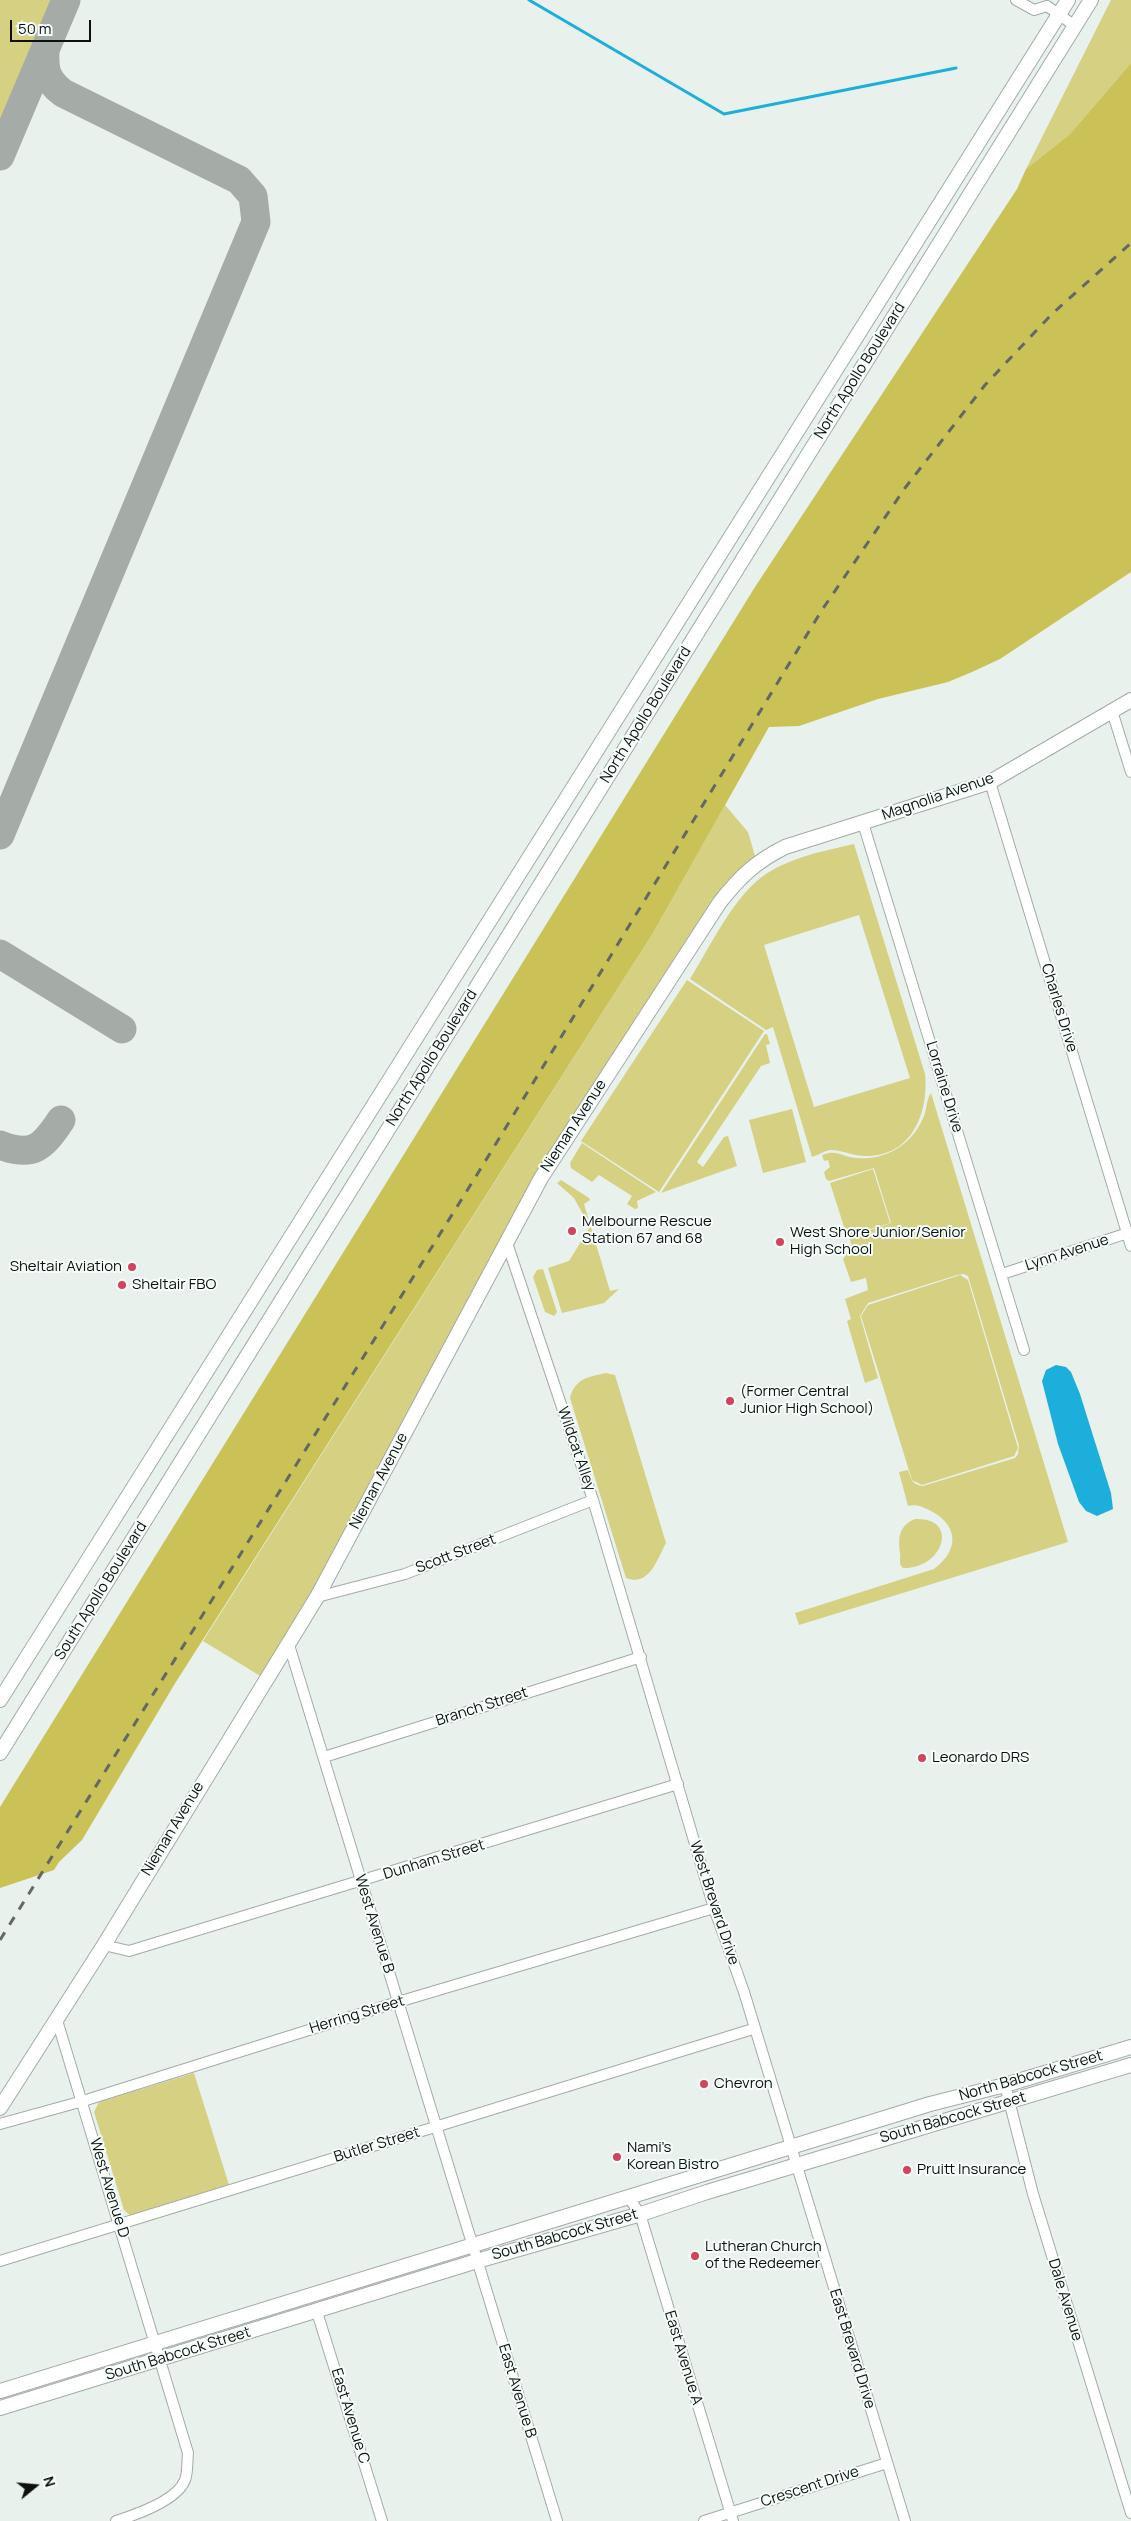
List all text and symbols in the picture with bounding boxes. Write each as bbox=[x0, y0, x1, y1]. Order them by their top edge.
scale bar bbox=[12, 10, 94, 42]
text: 50 m bbox=[18, 18, 52, 39]
street label: North Apollo Boulevard bbox=[811, 300, 909, 442]
street label: North Apollo Boulevard bbox=[597, 644, 695, 786]
street label: Magnolia Avenue bbox=[880, 769, 996, 825]
street label: Charles Drive bbox=[1037, 962, 1081, 1054]
street label: North Apollo Boulevard bbox=[383, 987, 481, 1129]
street label: Lorraine Drive bbox=[922, 1039, 966, 1135]
street label: Nieman Avenue bbox=[537, 1076, 611, 1176]
place label: Melbourne Rescue Station 67 and 68 bbox=[582, 1213, 712, 1248]
place label: West Shore Junior/Senior High School bbox=[790, 1224, 966, 1259]
marker: Melbourne Rescue Station 67 and 68 bbox=[566, 1225, 578, 1237]
street label: Lynn Avenue bbox=[1023, 1231, 1111, 1275]
marker: West Shore Junior/Senior High School bbox=[774, 1236, 786, 1248]
place label: Sheltair Aviation bbox=[10, 1258, 122, 1276]
marker: Sheltair Aviation bbox=[126, 1261, 138, 1273]
place label: Sheltair FBO bbox=[132, 1276, 216, 1294]
marker: Sheltair FBO bbox=[116, 1279, 128, 1291]
place label: (Former Central Junior High School) bbox=[740, 1383, 874, 1418]
marker: (Former Central Junior High School) bbox=[724, 1395, 736, 1407]
street label: Wildcat Alley bbox=[553, 1404, 599, 1494]
street label: Nieman Avenue bbox=[346, 1430, 412, 1532]
street label: South Apollo Boulevard bbox=[51, 1519, 151, 1663]
street label: Scott Street bbox=[413, 1530, 499, 1578]
street label: Branch Street bbox=[434, 1684, 530, 1730]
place label: Leonardo DRS bbox=[932, 1749, 1029, 1767]
marker: Leonardo DRS bbox=[916, 1752, 928, 1764]
street label: Nieman Avenue bbox=[138, 1779, 208, 1879]
street label: Dunham Street bbox=[381, 1836, 487, 1884]
street label: West Brevard Drive bbox=[685, 1839, 743, 1967]
street label: West Avenue B bbox=[350, 1872, 398, 1976]
street label: Herring Street bbox=[307, 1992, 407, 2038]
street label: North Babcock Street bbox=[957, 2047, 1105, 2105]
place label: Chevron bbox=[714, 2075, 773, 2093]
marker: Chevron bbox=[698, 2078, 710, 2090]
street label: South Babcock Street bbox=[878, 2089, 1028, 2147]
street label: Butler Street bbox=[332, 2123, 422, 2167]
street label: West Avenue D bbox=[85, 2136, 133, 2240]
place label: Nami’s Korean Bistro bbox=[627, 2139, 719, 2174]
marker: Nami’s Korean Bistro bbox=[611, 2151, 623, 2163]
place label: Pruitt Insurance bbox=[917, 2161, 1026, 2179]
marker: Pruitt Insurance bbox=[901, 2164, 913, 2176]
street label: South Babcock Street bbox=[490, 2206, 640, 2264]
place label: Lutheran Church of the Redeemer bbox=[705, 2238, 822, 2273]
marker: Lutheran Church of the Redeemer bbox=[689, 2250, 701, 2262]
street label: Dale Avenue bbox=[1044, 2257, 1086, 2343]
street label: East Brevard Drive bbox=[825, 2287, 879, 2411]
street label: East Avenue A bbox=[660, 2309, 706, 2407]
street label: South Babcock Street bbox=[103, 2323, 253, 2385]
street label: East Avenue B bbox=[494, 2342, 540, 2440]
street label: East Avenue C bbox=[327, 2366, 373, 2466]
north arrow bbox=[10, 2461, 60, 2511]
street label: Crescent Drive bbox=[759, 2463, 861, 2511]
text: N bbox=[39, 2474, 60, 2489]

